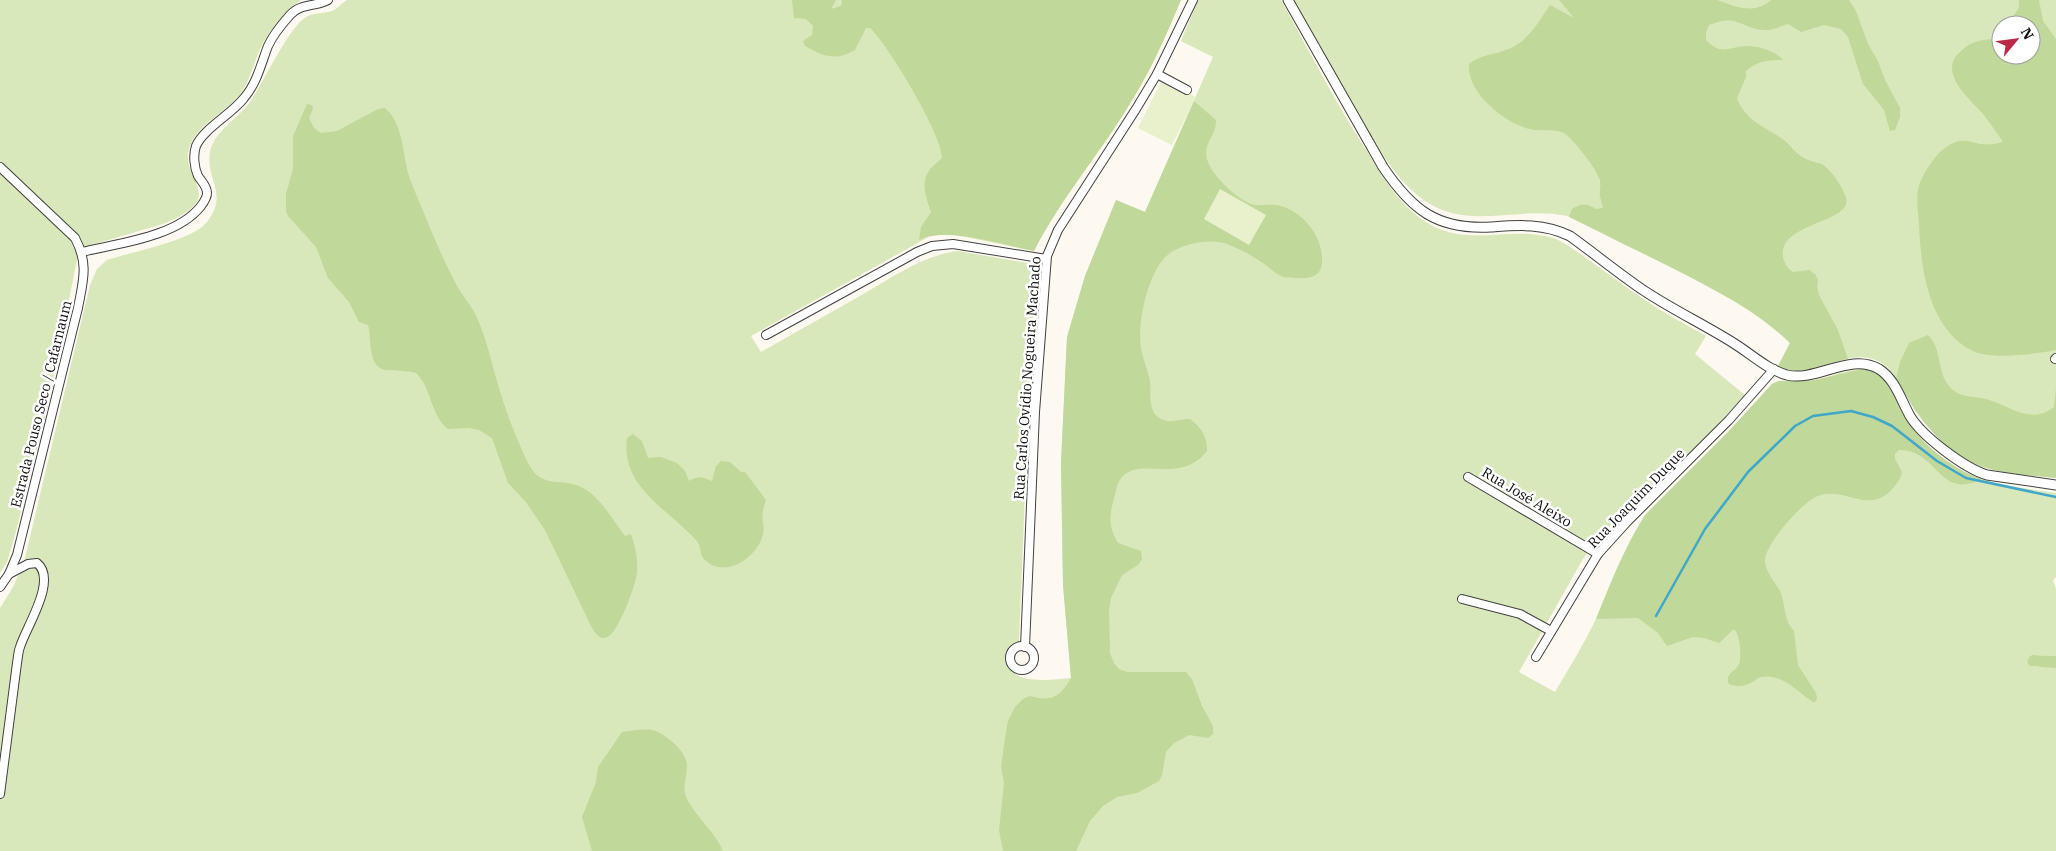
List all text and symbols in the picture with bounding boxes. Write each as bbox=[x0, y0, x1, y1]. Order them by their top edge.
north arrow bbox=[1991, 15, 2041, 65]
text: N bbox=[2017, 24, 2038, 43]
street label: Rua Carlos Ovídio Nogueira Machado bbox=[1010, 256, 1044, 500]
street label: Estrada Pouso Seco / Cafarnaum bbox=[7, 299, 75, 509]
street label: Rua Joaquim Duque bbox=[1584, 444, 1688, 552]
street label: Rua José Aleixo bbox=[1479, 463, 1575, 531]

